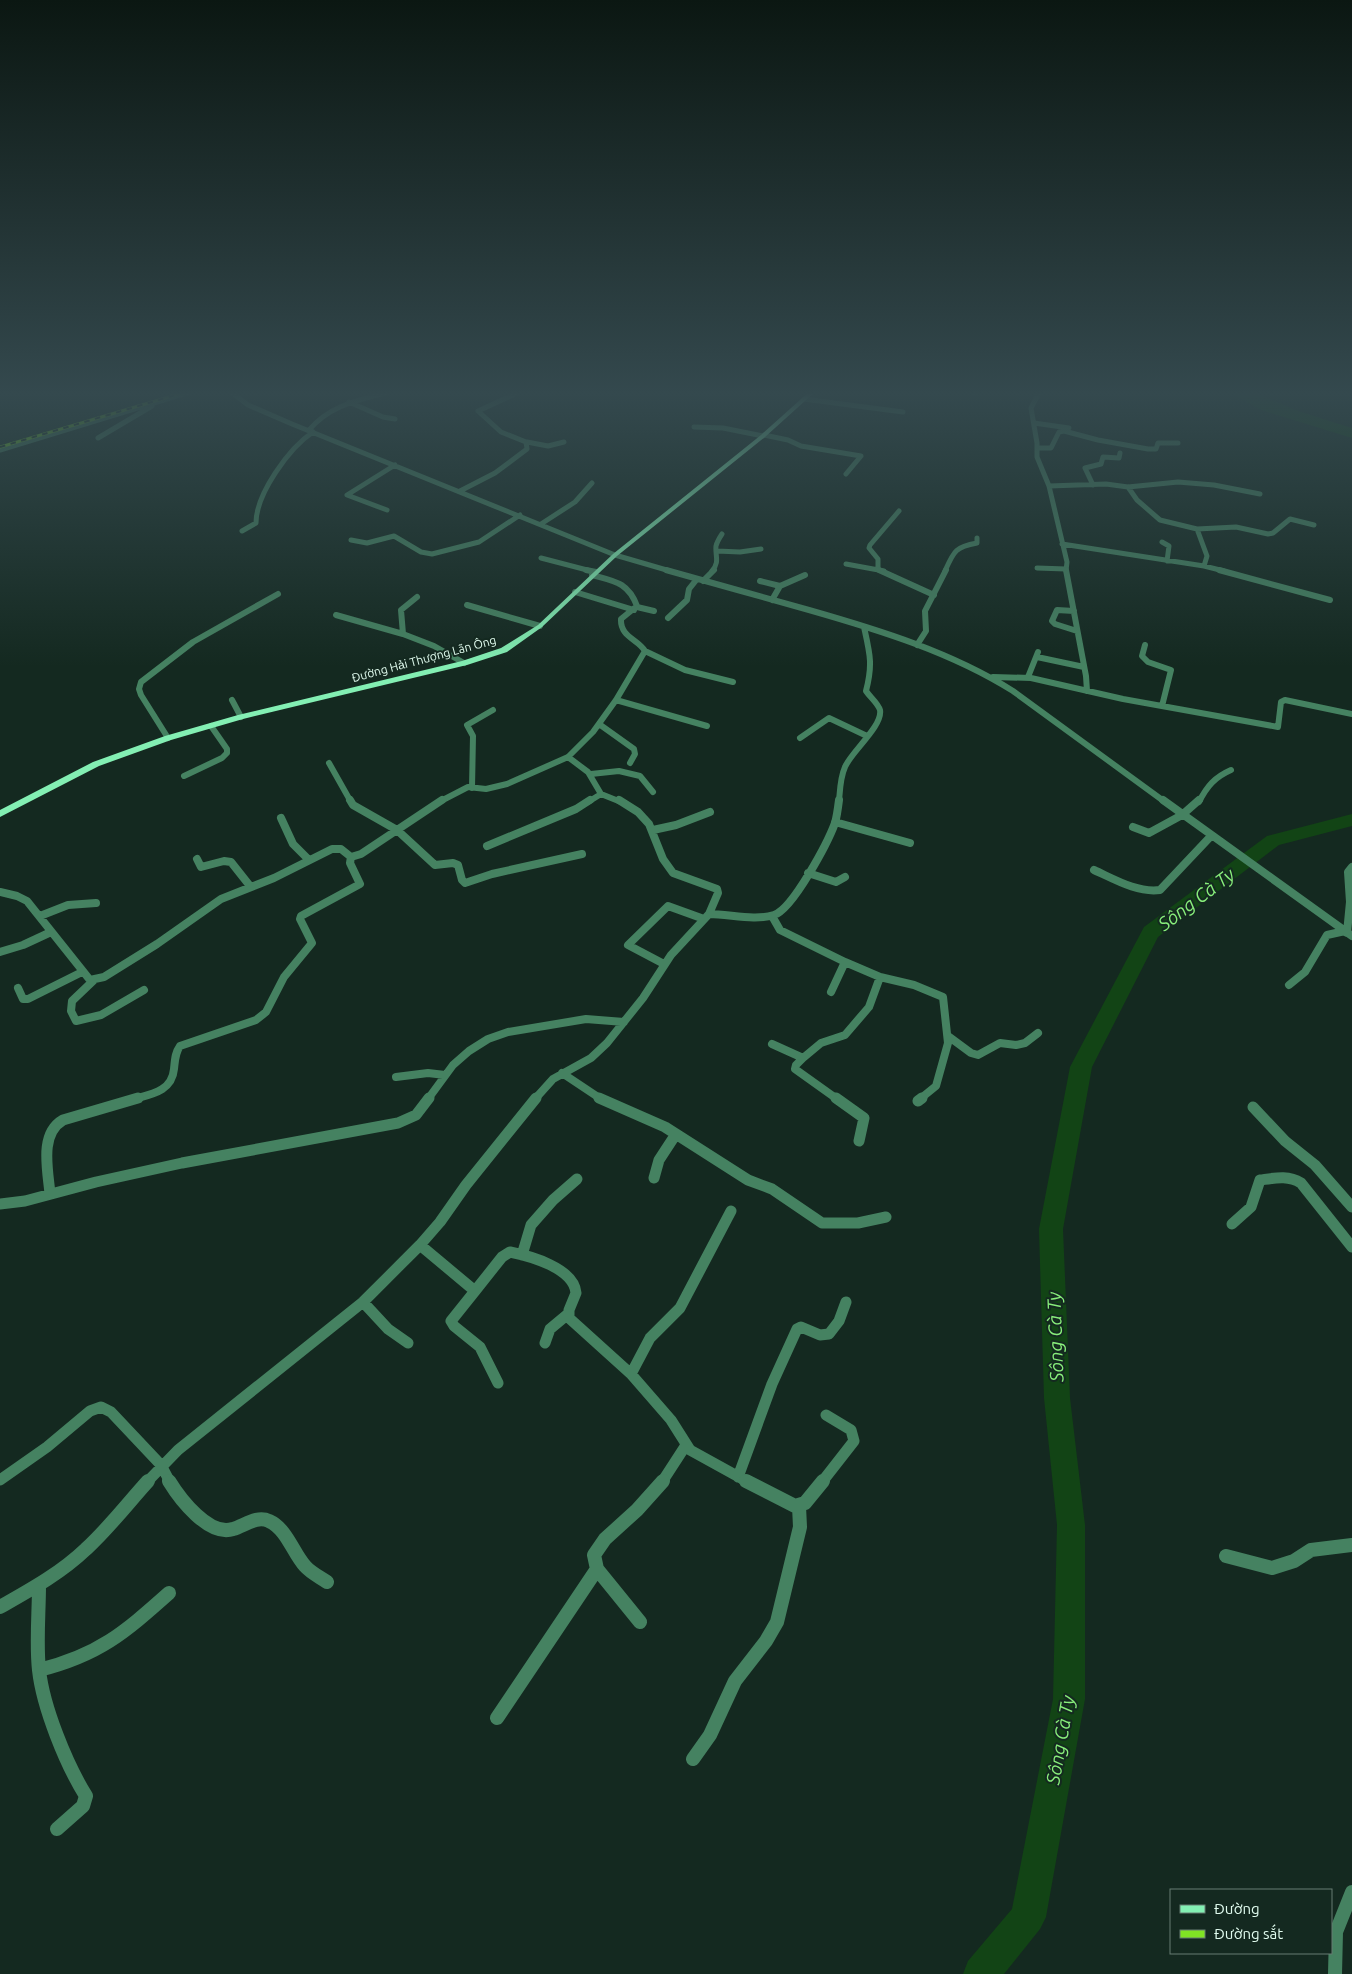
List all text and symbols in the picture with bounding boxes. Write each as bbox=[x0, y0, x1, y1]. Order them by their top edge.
street label: Đường Hải Thượng Lãn Ông bbox=[350, 633, 498, 685]
water label: Sông Cà Ty bbox=[1153, 862, 1239, 935]
water label: Sông Cà Ty bbox=[1042, 1291, 1068, 1383]
water label: Sông Cà Ty bbox=[1041, 1693, 1079, 1787]
legend bbox=[1170, 1889, 1332, 1954]
text: Đường bbox=[1214, 1900, 1260, 1917]
text: Đường sắt bbox=[1214, 1924, 1283, 1942]

